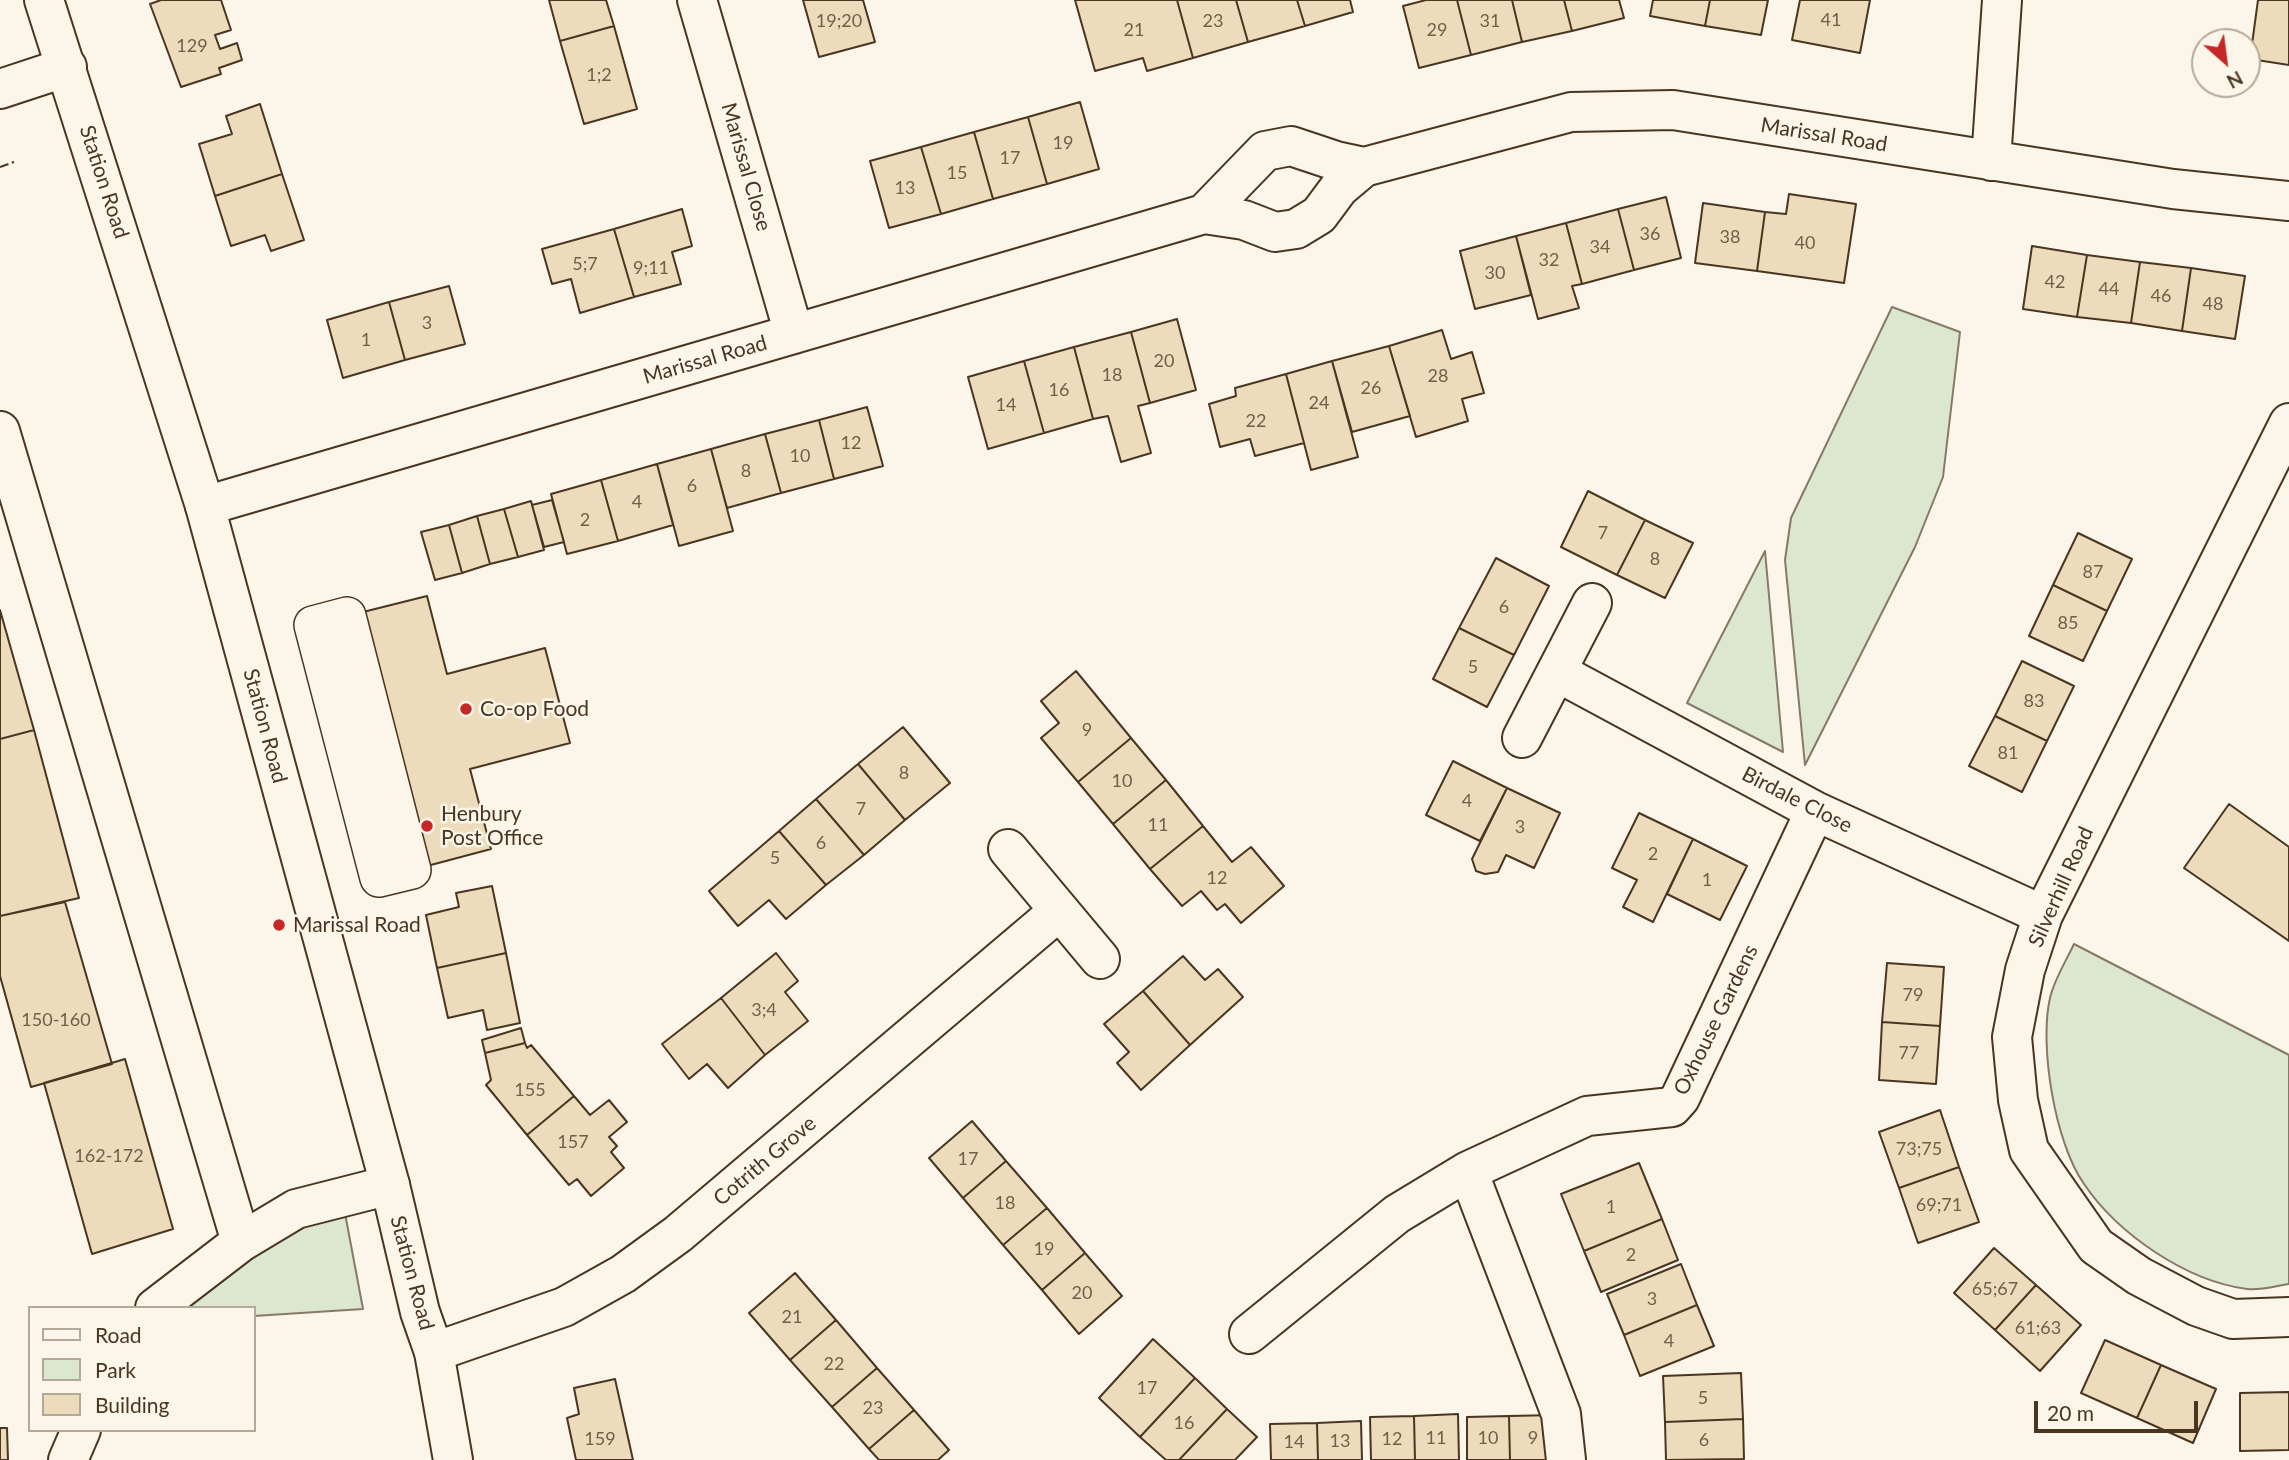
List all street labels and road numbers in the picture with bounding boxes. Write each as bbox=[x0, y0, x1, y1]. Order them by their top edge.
street label: Marissal Close bbox=[716, 100, 776, 234]
street label: Marissal Road bbox=[1759, 113, 1889, 157]
street label: Station Road bbox=[74, 122, 134, 242]
street label: Marissal Road bbox=[640, 330, 770, 390]
street label: Station Road bbox=[238, 666, 292, 786]
street label: Birdale Close bbox=[1738, 761, 1856, 839]
street label: Silverhill Road bbox=[2023, 823, 2099, 951]
street label: Oxhouse Gardens bbox=[1669, 941, 1763, 1099]
street label: Cotrith Grove bbox=[709, 1111, 821, 1211]
street label: Station Road bbox=[385, 1213, 439, 1333]

